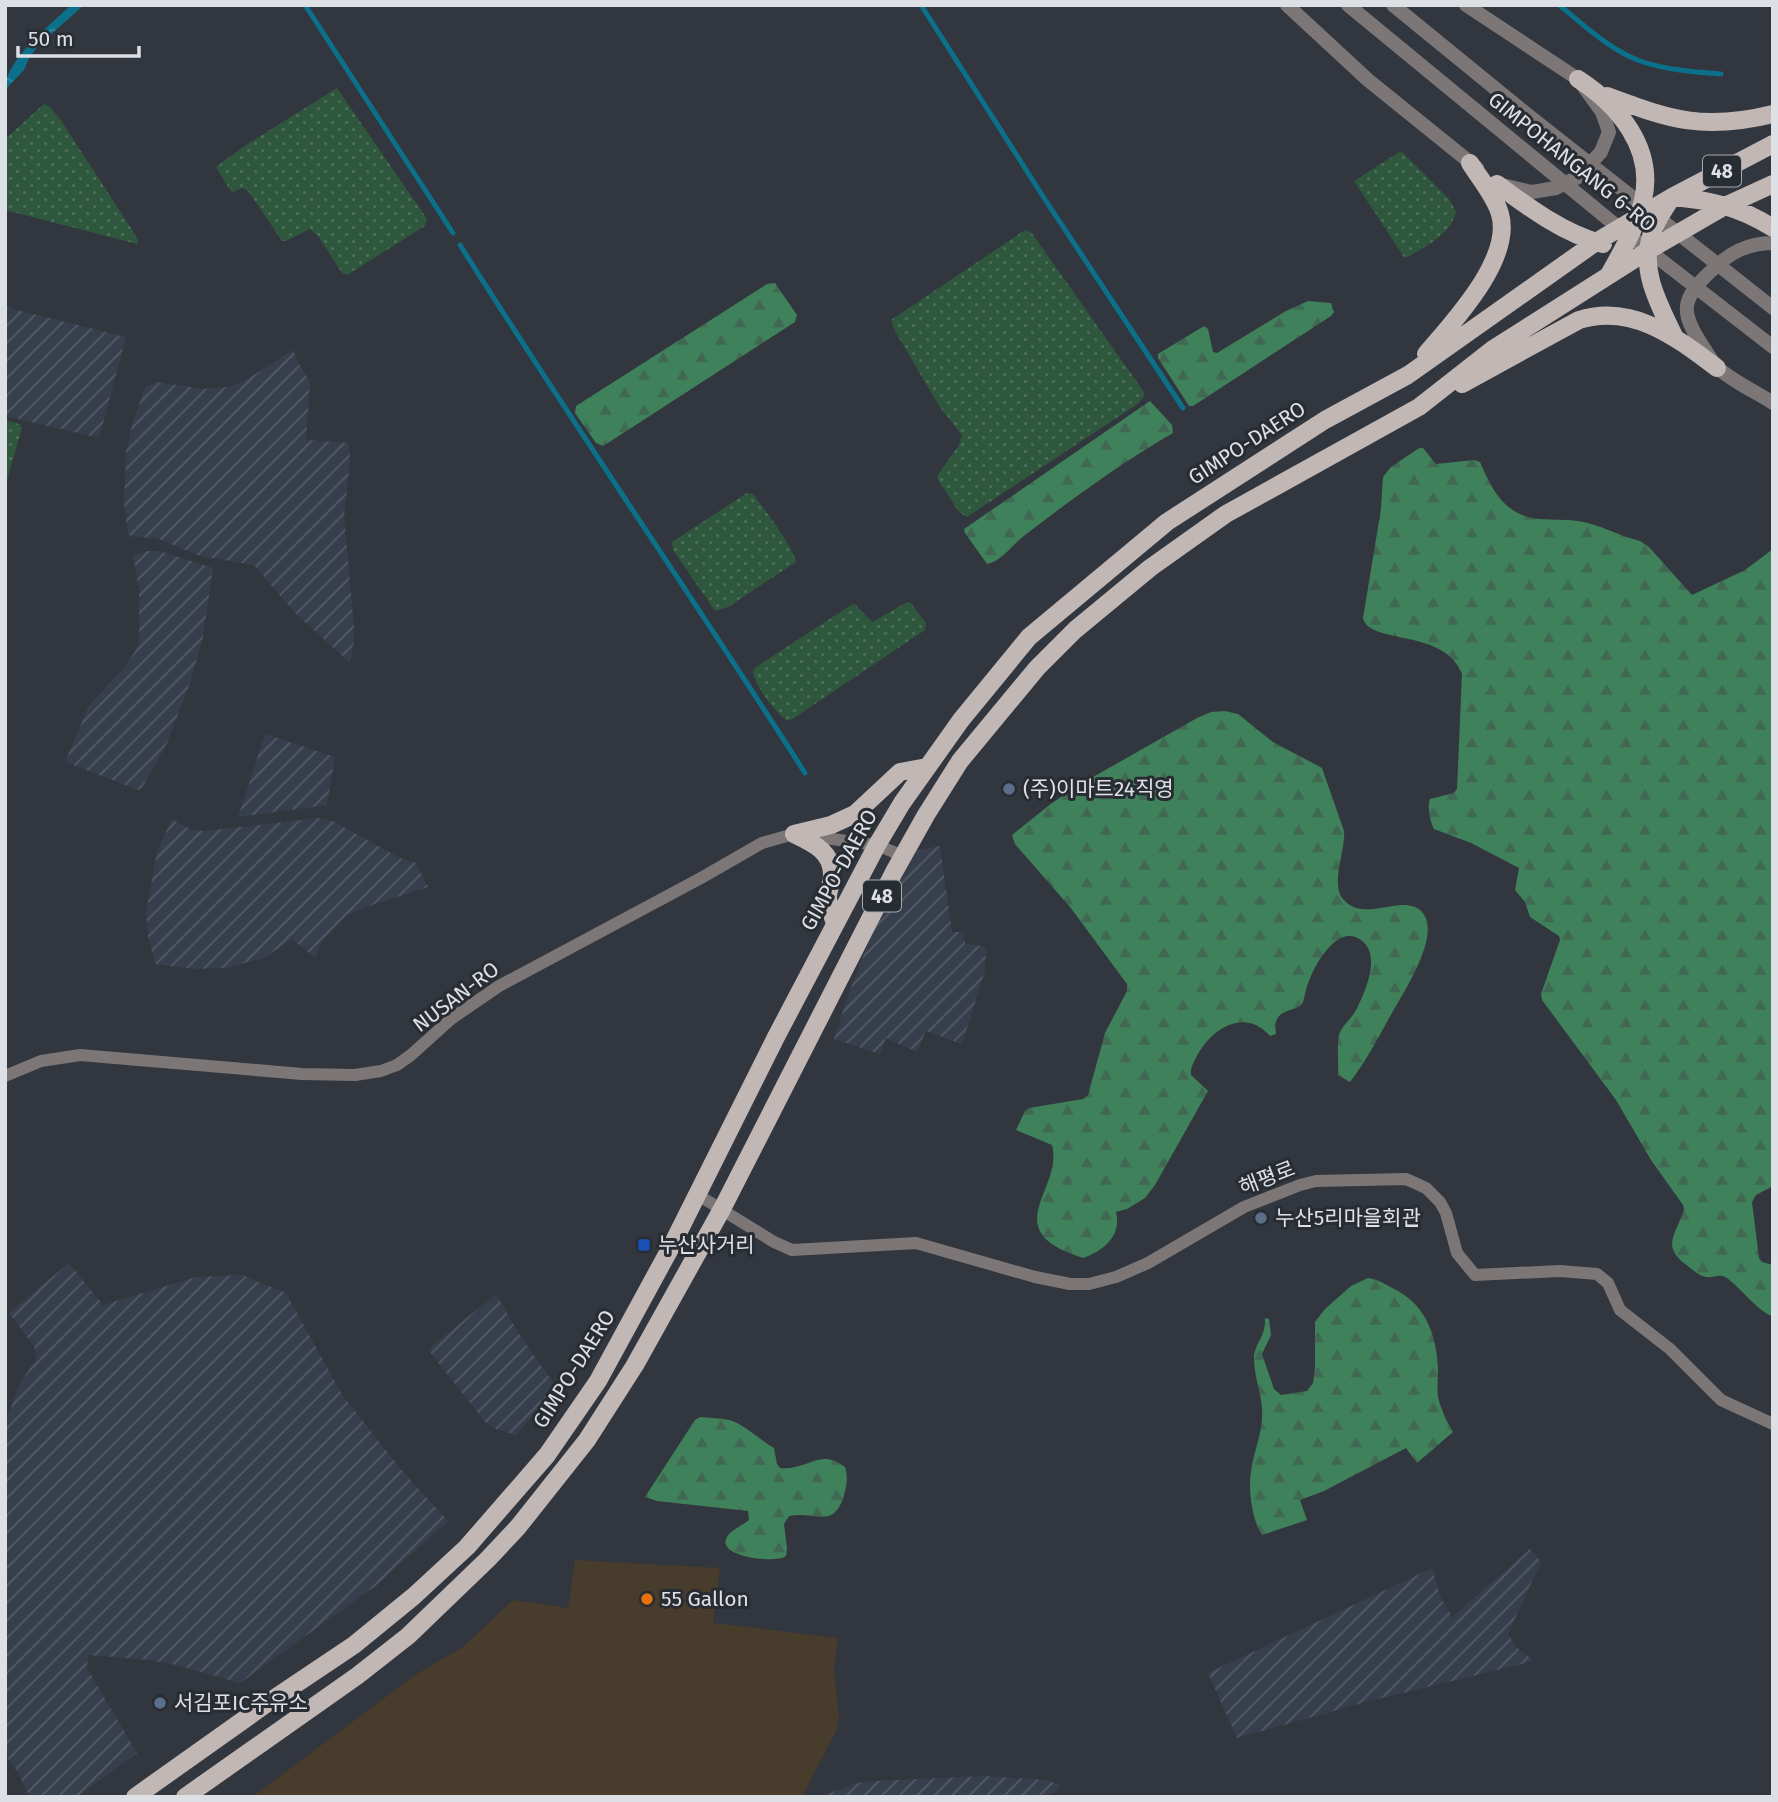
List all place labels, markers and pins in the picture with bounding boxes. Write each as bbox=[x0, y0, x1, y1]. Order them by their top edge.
place label: (주)이마트24직영 bbox=[1023, 776, 1174, 802]
marker: (주)이마트24직영 bbox=[1001, 781, 1017, 797]
place label: 누산5리마을회관 bbox=[1275, 1205, 1421, 1231]
marker: 누산5리마을회관 bbox=[1253, 1210, 1269, 1226]
place label: 누산사거리 bbox=[658, 1232, 755, 1258]
marker: 누산사거리 bbox=[636, 1237, 652, 1253]
place label: 55 Gallon bbox=[661, 1586, 749, 1612]
marker: 55 Gallon bbox=[639, 1591, 655, 1607]
place label: 서김포IC주유소 bbox=[174, 1690, 308, 1716]
marker: 서김포IC주유소 bbox=[152, 1695, 168, 1711]

